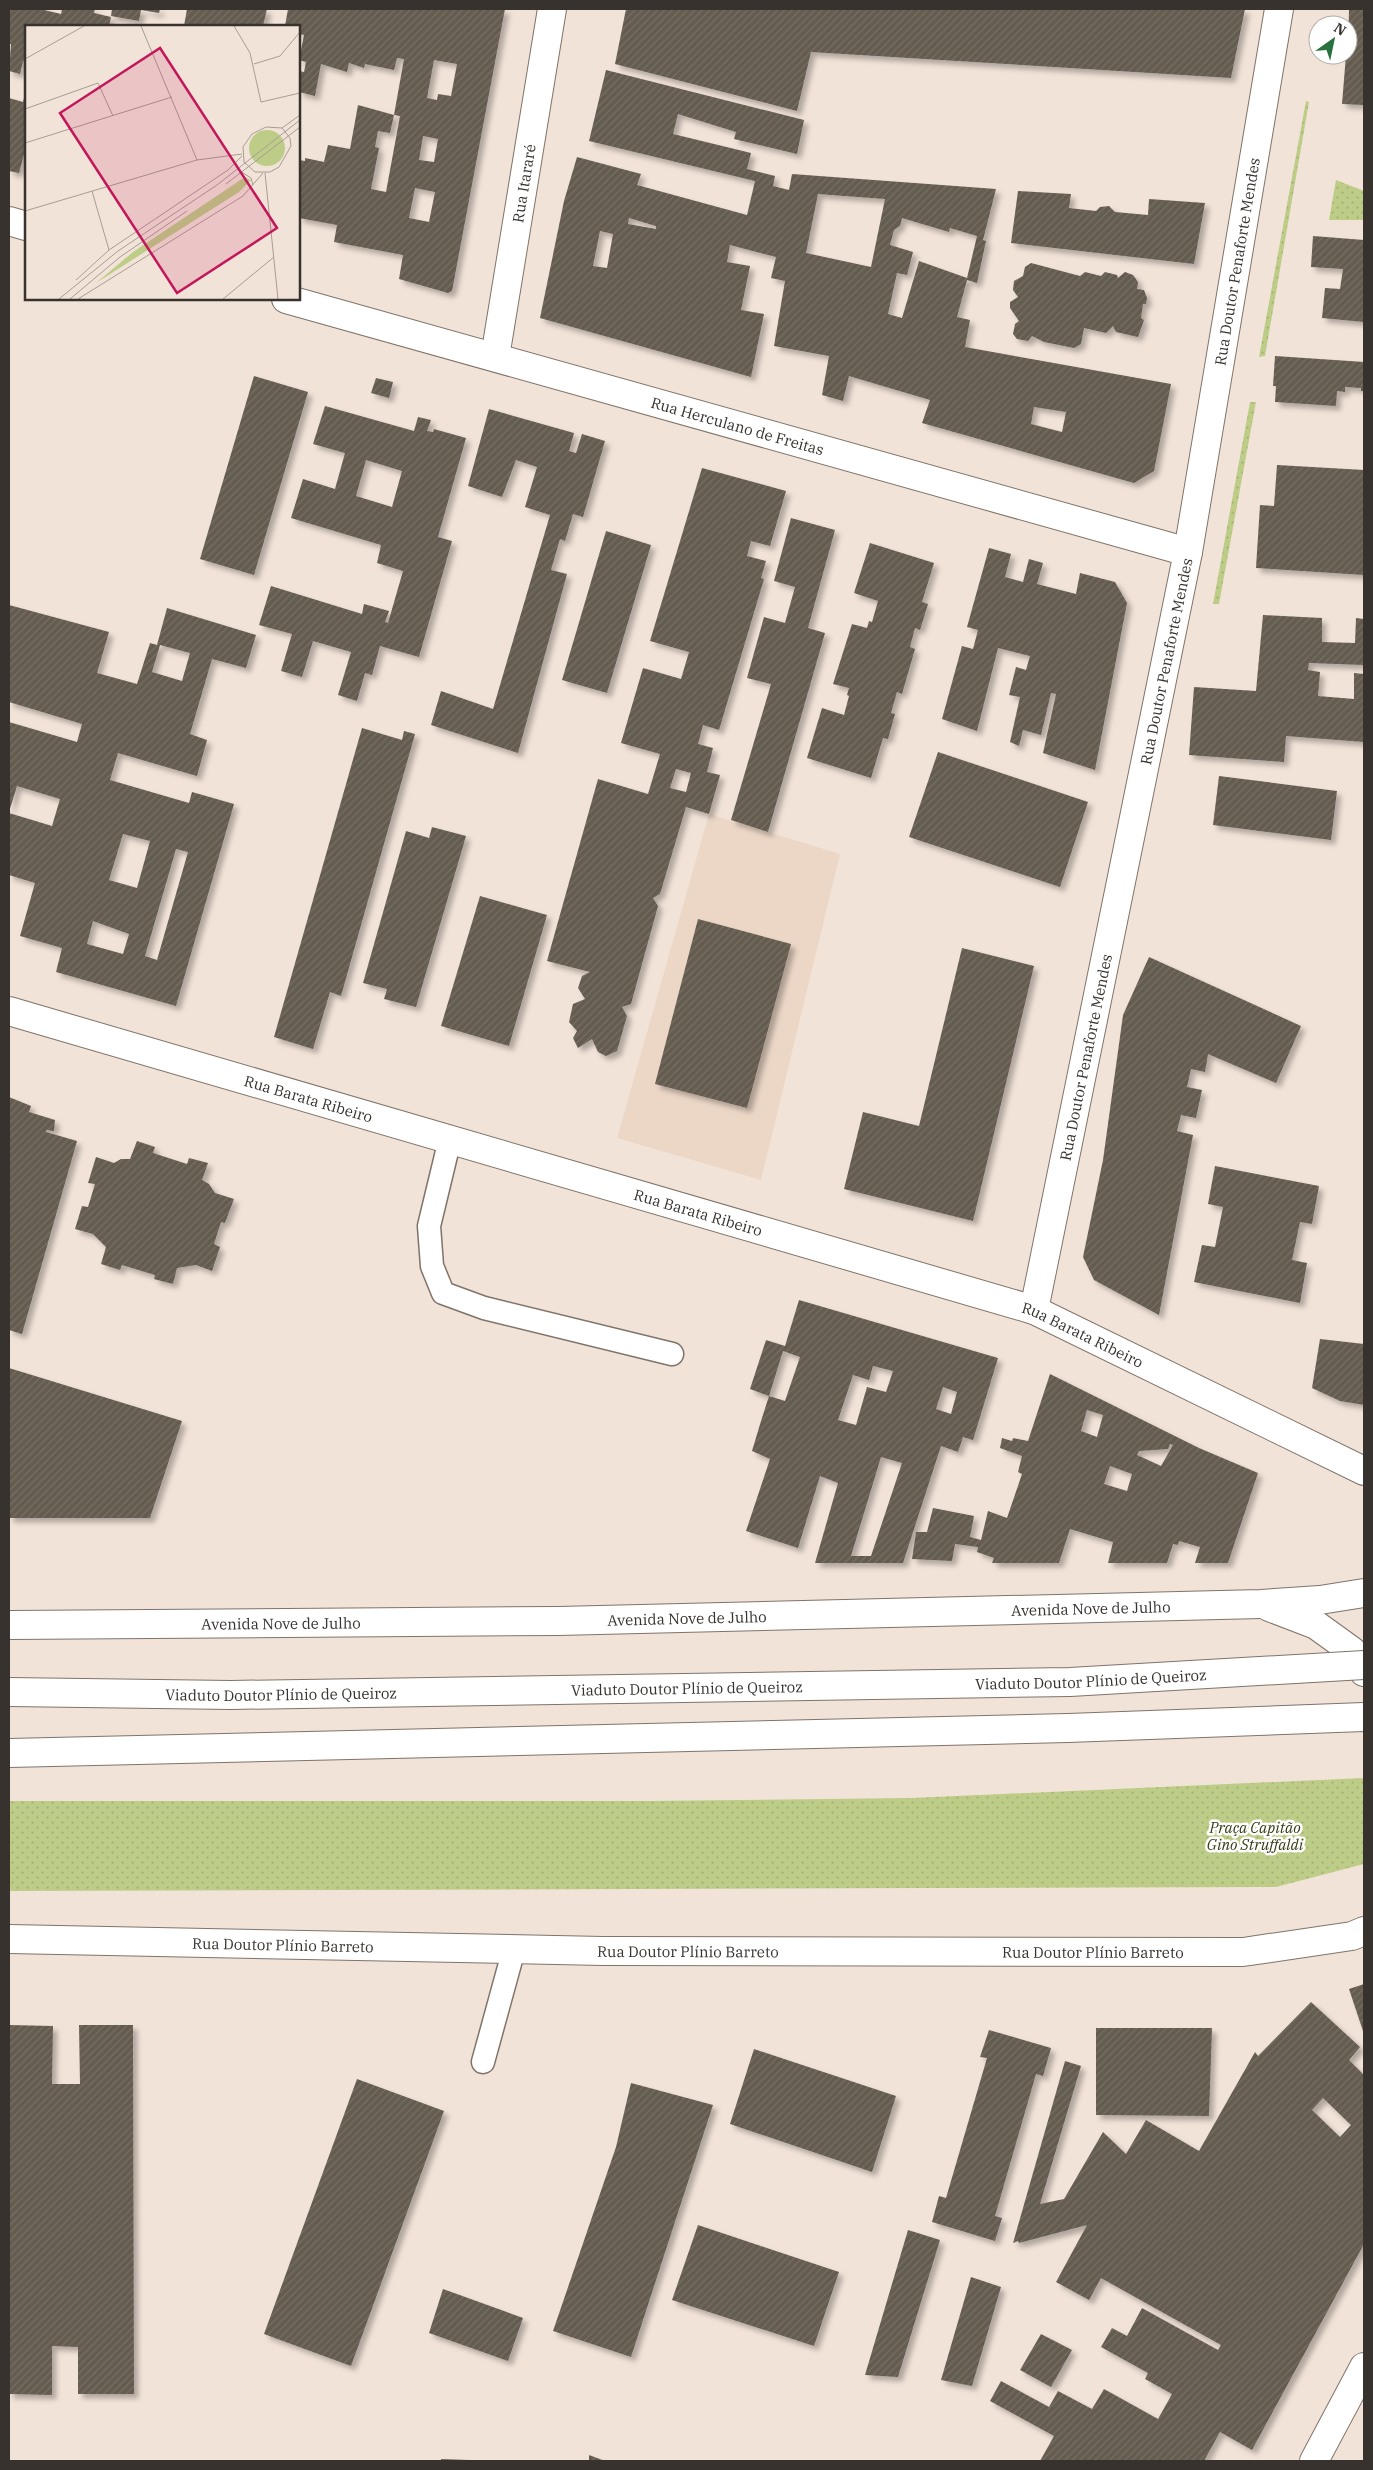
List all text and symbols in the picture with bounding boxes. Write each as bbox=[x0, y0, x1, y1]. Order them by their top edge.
north arrow bbox=[1308, 15, 1358, 65]
text: N bbox=[1331, 19, 1350, 40]
inset map bbox=[25, 25, 300, 300]
street label: Rua Itararé bbox=[508, 143, 539, 224]
street label: Rua Doutor Penaforte Mendes bbox=[1210, 156, 1263, 367]
street label: Rua Herculano de Freitas bbox=[649, 392, 826, 459]
street label: Rua Doutor Penaforte Mendes bbox=[1136, 556, 1196, 766]
street label: Rua Doutor Penaforte Mendes bbox=[1055, 952, 1116, 1162]
street label: Rua Barata Ribeiro bbox=[242, 1071, 375, 1126]
street label: Rua Barata Ribeiro bbox=[632, 1184, 765, 1240]
street label: Rua Barata Ribeiro bbox=[1020, 1297, 1147, 1371]
street label: Avenida Nove de Julho bbox=[1011, 1597, 1171, 1620]
street label: Avenida Nove de Julho bbox=[607, 1606, 767, 1629]
street label: Avenida Nove de Julho bbox=[201, 1613, 361, 1633]
street label: Viaduto Doutor Plínio de Queiroz bbox=[975, 1665, 1207, 1693]
street label: Viaduto Doutor Plínio de Queiroz bbox=[571, 1677, 803, 1699]
street label: Viaduto Doutor Plínio de Queiroz bbox=[165, 1683, 397, 1705]
park label: Praça Capitão Gino Struffaldi bbox=[1207, 1818, 1304, 1854]
street label: Rua Doutor Plínio Barreto bbox=[192, 1933, 374, 1956]
street label: Rua Doutor Plínio Barreto bbox=[597, 1941, 779, 1961]
street label: Rua Doutor Plínio Barreto bbox=[1002, 1942, 1184, 1961]

